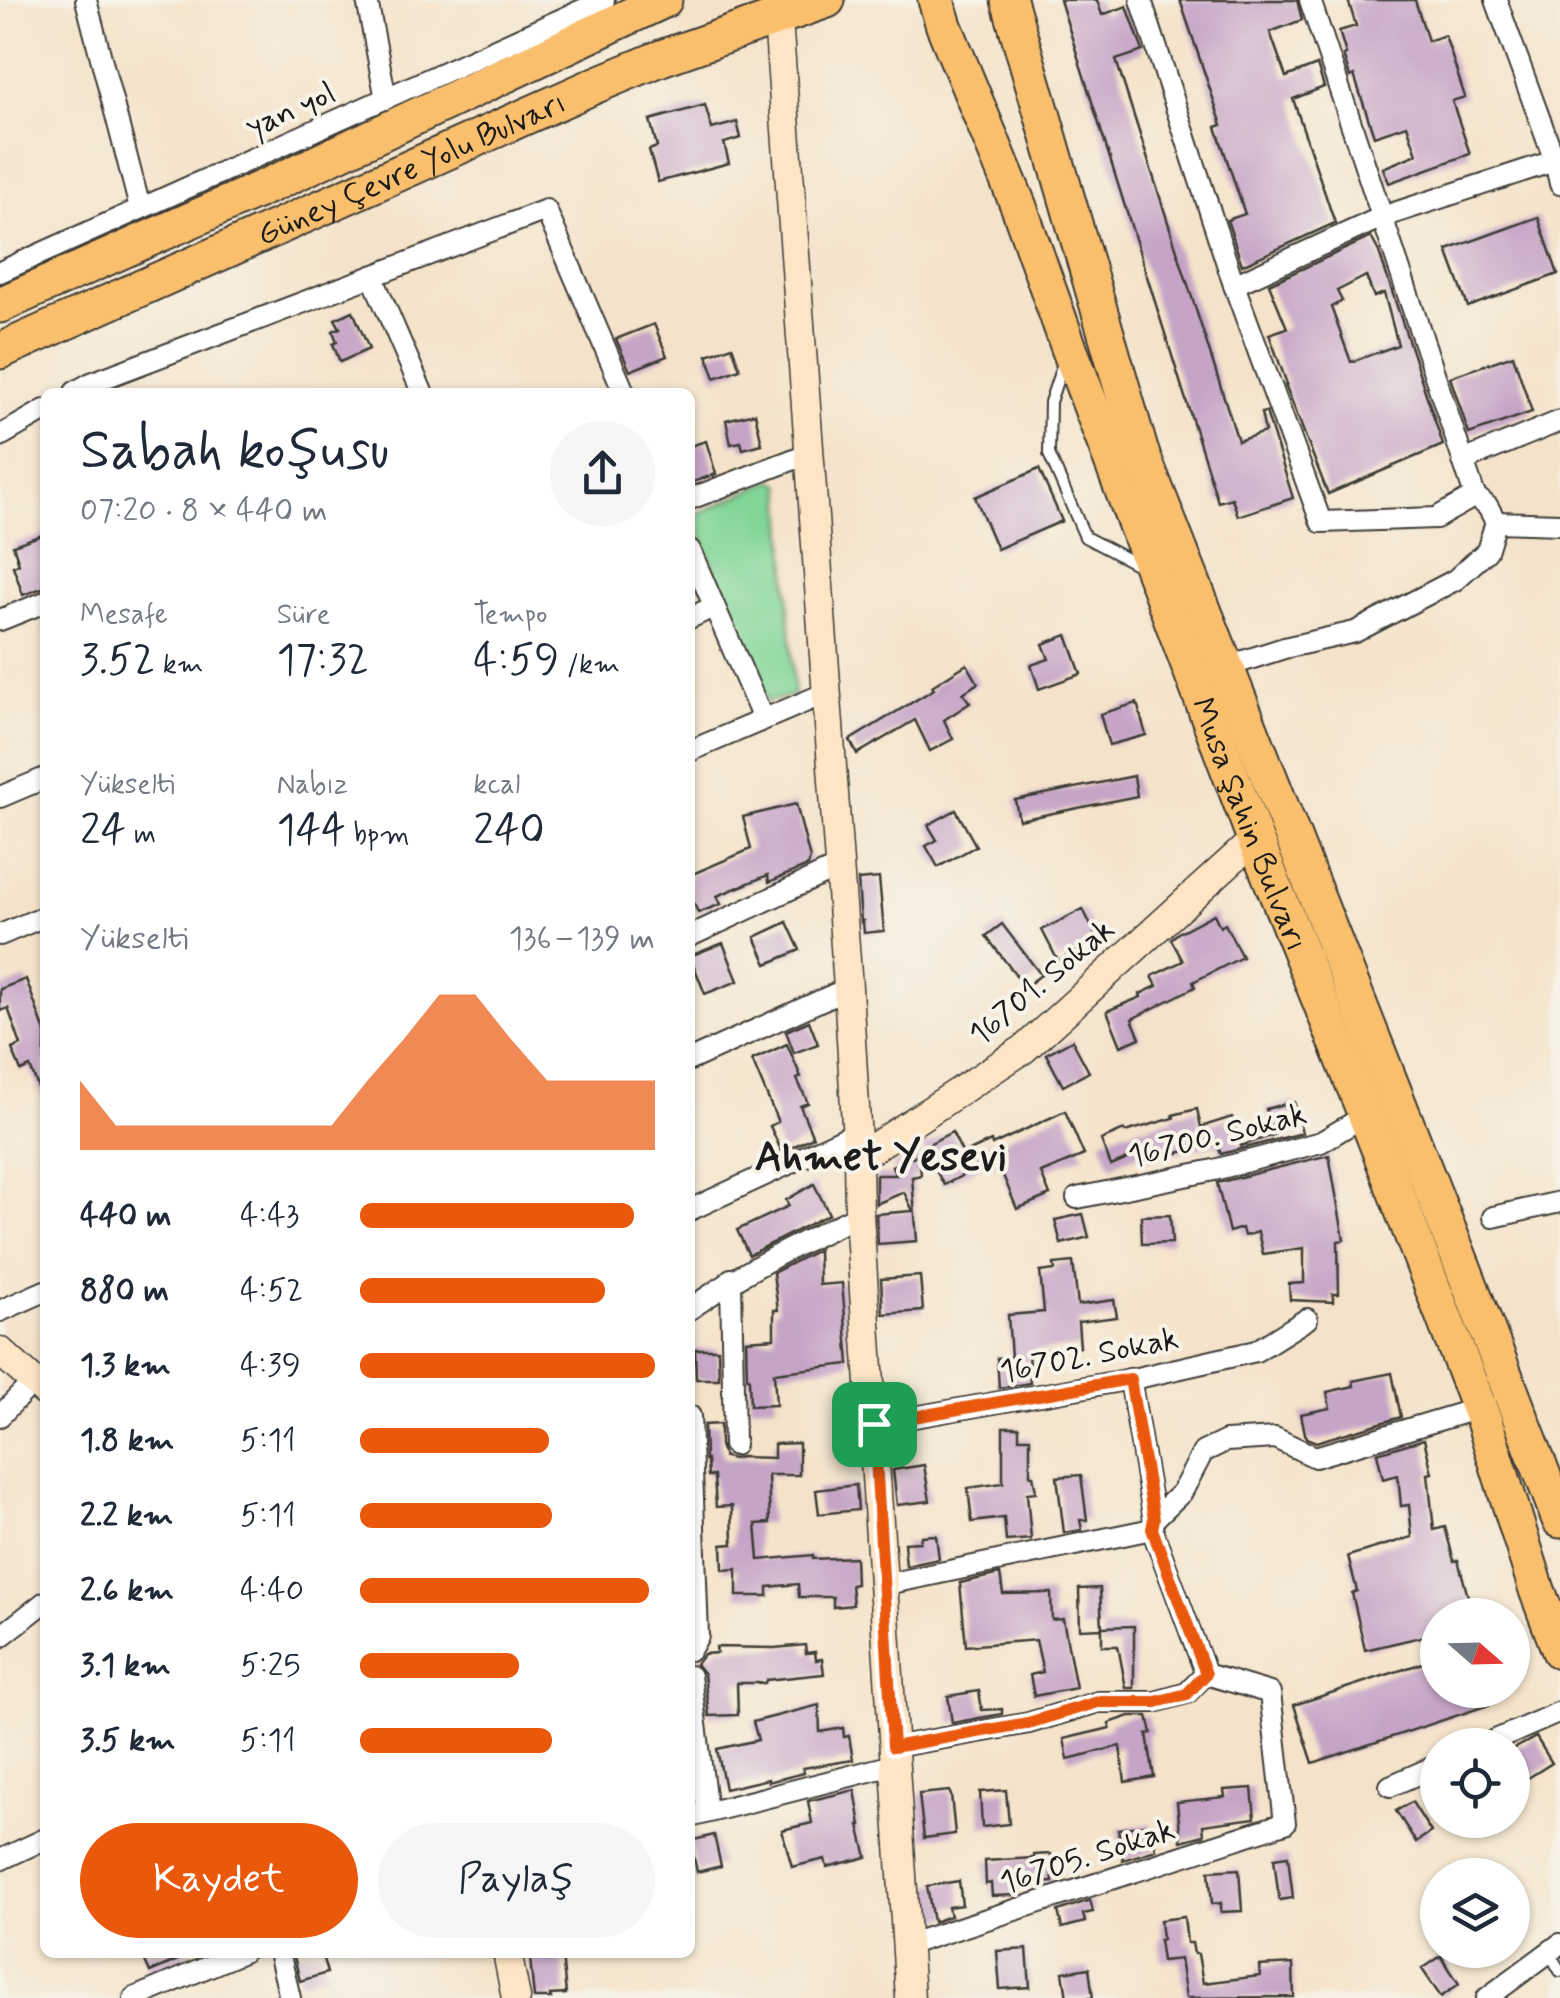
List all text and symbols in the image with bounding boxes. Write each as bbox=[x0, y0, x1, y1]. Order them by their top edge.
street label: yan yol bbox=[239, 73, 342, 149]
street label: Güney Çevre Yolu Bulvarı bbox=[251, 82, 573, 257]
text: Sabah koşusu bbox=[80, 416, 389, 488]
button: share bbox=[550, 421, 655, 526]
text: 07:20 · 8 × 440 m bbox=[80, 490, 327, 532]
text: Mesafe bbox=[80, 597, 168, 634]
text: Süre bbox=[277, 597, 330, 634]
text: Tempo bbox=[473, 597, 547, 634]
text: 3.52 bbox=[80, 634, 155, 689]
text: 17:32 bbox=[277, 634, 369, 689]
text: 4:59 bbox=[473, 634, 559, 689]
text: km bbox=[155, 647, 204, 684]
text: /km bbox=[559, 647, 620, 684]
street label: Musa Şahin Bulvarı bbox=[1180, 692, 1317, 957]
text: Yükselti bbox=[80, 767, 175, 804]
text: Nabız bbox=[277, 767, 348, 804]
text: kcal bbox=[473, 767, 520, 804]
text: 24 bbox=[80, 804, 126, 859]
text: 144 bbox=[277, 804, 346, 859]
text: 240 bbox=[473, 804, 545, 859]
text: m bbox=[126, 817, 156, 854]
text: bpm bbox=[346, 817, 410, 854]
street label: 16701. Sokak bbox=[961, 909, 1124, 1056]
text: Yükselti bbox=[80, 918, 188, 960]
text: 136–139 m bbox=[509, 918, 655, 960]
street label: 16700. Sokak bbox=[1124, 1094, 1311, 1178]
district label: Ahmet Yesevi bbox=[755, 1131, 1007, 1186]
text: 440 m bbox=[80, 1195, 171, 1237]
text: 4:43 bbox=[240, 1195, 299, 1237]
text: 880 m bbox=[80, 1270, 169, 1312]
text: 4:52 bbox=[240, 1270, 303, 1312]
street label: 16702. Sokak bbox=[997, 1318, 1182, 1394]
text: 1.3 km bbox=[80, 1345, 171, 1387]
text: 4:39 bbox=[240, 1345, 301, 1387]
pin bbox=[832, 1382, 917, 1467]
icon: arrive bbox=[847, 1397, 902, 1452]
text: 1.8 km bbox=[80, 1420, 174, 1462]
text: 5:11 bbox=[240, 1420, 296, 1462]
text: 2.2 km bbox=[80, 1495, 173, 1537]
text: 5:11 bbox=[240, 1495, 296, 1537]
text: 2.6 km bbox=[80, 1570, 174, 1612]
text: 4:40 bbox=[240, 1570, 304, 1612]
north arrow bbox=[1420, 1598, 1530, 1708]
map controls bbox=[1420, 1598, 1530, 1968]
text: 3.1 km bbox=[80, 1645, 171, 1687]
text: 5:25 bbox=[240, 1645, 300, 1687]
text: 3.5 km bbox=[80, 1720, 176, 1762]
text: 5:11 bbox=[240, 1720, 296, 1762]
button: locate bbox=[1420, 1728, 1530, 1838]
street label: 16705. Sokak bbox=[995, 1809, 1180, 1905]
button: Kaydet bbox=[80, 1823, 358, 1938]
button: Paylaş bbox=[378, 1823, 655, 1938]
button: layers bbox=[1420, 1858, 1530, 1968]

